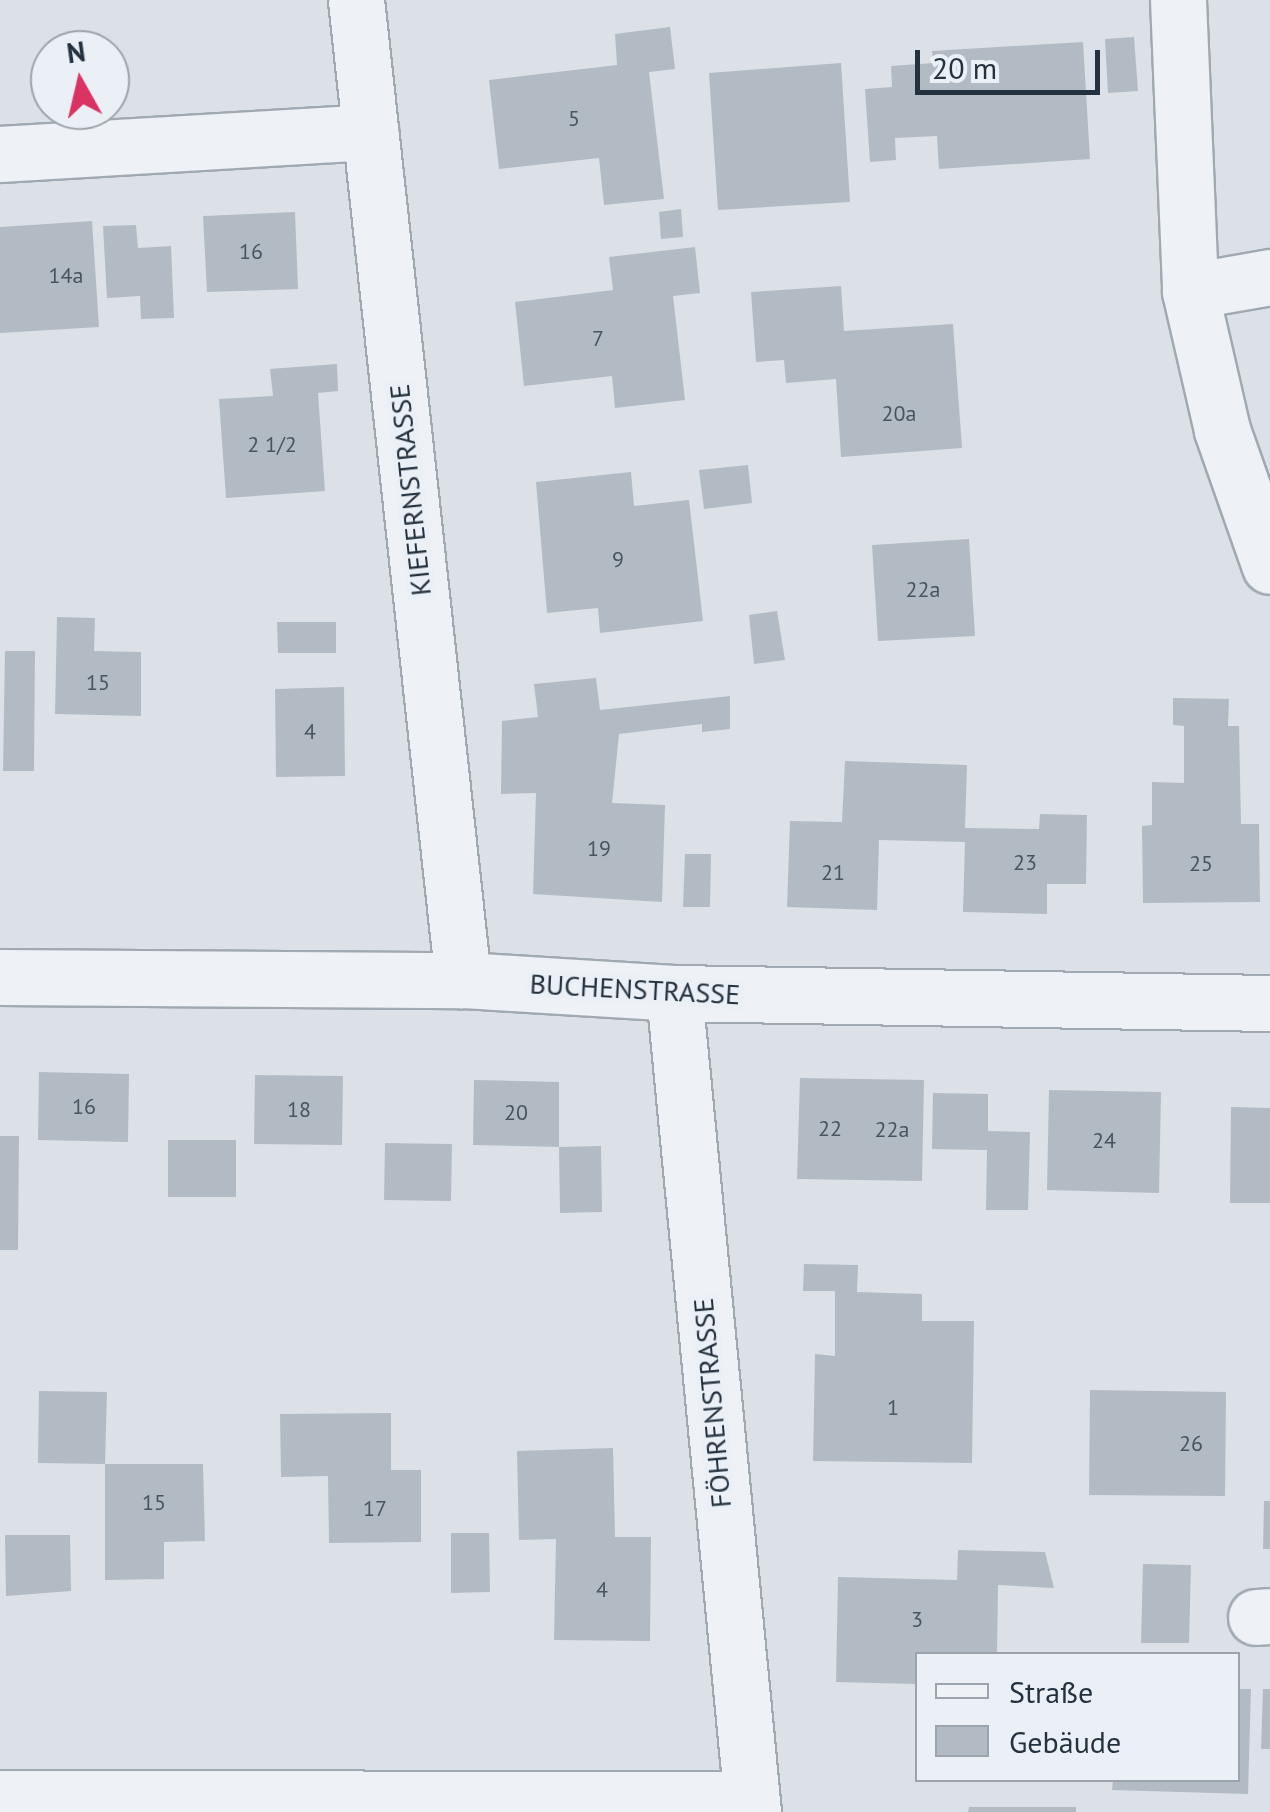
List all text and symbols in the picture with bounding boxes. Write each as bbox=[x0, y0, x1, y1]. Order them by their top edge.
north arrow bbox=[30, 30, 130, 130]
scale bar bbox=[920, 30, 1105, 92]
text: N bbox=[64, 32, 88, 71]
text: 20 m bbox=[932, 48, 997, 87]
house number: 5 bbox=[568, 106, 580, 132]
house number: 16 bbox=[239, 239, 263, 265]
house number: 14a bbox=[49, 263, 83, 289]
house number: 7 bbox=[592, 326, 604, 352]
street label: KIEFERNSTRASSE bbox=[382, 382, 438, 598]
house number: 20a bbox=[882, 401, 916, 427]
house number: 2 1/2 bbox=[247, 432, 297, 458]
house number: 9 bbox=[612, 547, 624, 573]
house number: 22a bbox=[906, 577, 940, 603]
house number: 15 bbox=[86, 670, 110, 696]
house number: 4 bbox=[304, 719, 316, 745]
house number: 19 bbox=[587, 836, 611, 862]
house number: 23 bbox=[1013, 850, 1037, 876]
house number: 25 bbox=[1189, 851, 1213, 877]
house number: 21 bbox=[821, 860, 845, 886]
street label: BUCHENSTRASSE bbox=[529, 967, 741, 1011]
house number: 16 bbox=[72, 1094, 96, 1120]
house number: 18 bbox=[287, 1097, 311, 1123]
house number: 20 bbox=[504, 1100, 528, 1126]
house number: 22 bbox=[818, 1116, 842, 1142]
house number: 22a bbox=[875, 1117, 909, 1143]
house number: 24 bbox=[1092, 1128, 1116, 1154]
street label: FÖHRENSTRASSE bbox=[686, 1297, 738, 1509]
house number: 1 bbox=[887, 1395, 899, 1421]
house number: 26 bbox=[1179, 1431, 1203, 1457]
house number: 15 bbox=[142, 1490, 166, 1516]
house number: 17 bbox=[363, 1496, 387, 1522]
house number: 4 bbox=[596, 1577, 608, 1603]
house number: 3 bbox=[911, 1607, 923, 1633]
legend bbox=[915, 1652, 1240, 1782]
text: Straße bbox=[1009, 1672, 1093, 1711]
text: Gebäude bbox=[1009, 1722, 1121, 1761]

